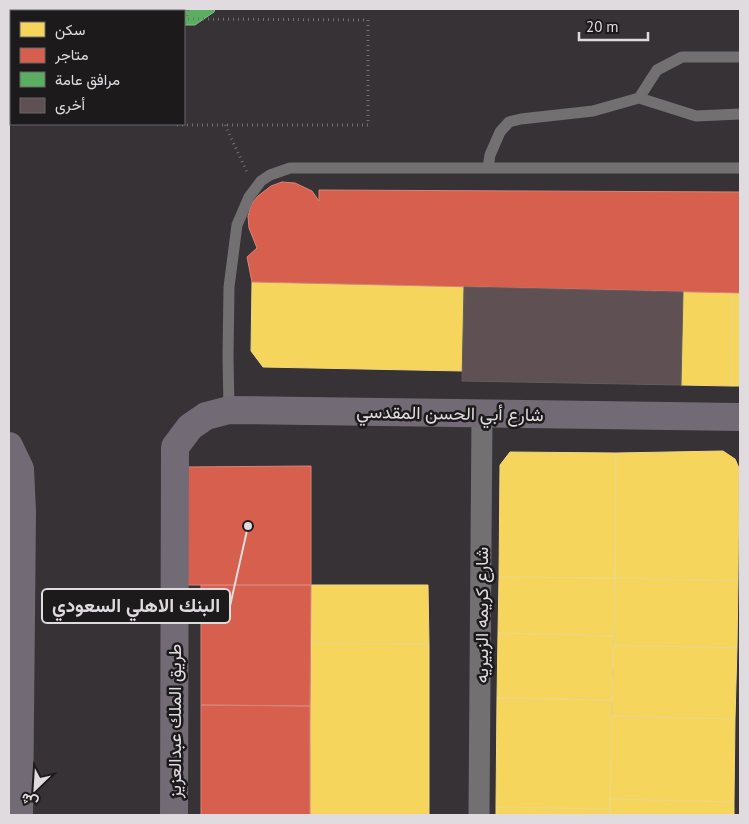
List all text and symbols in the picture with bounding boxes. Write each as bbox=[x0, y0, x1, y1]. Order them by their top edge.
legend bbox=[10, 10, 185, 125]
scale bar bbox=[579, 10, 648, 42]
text: 20 m bbox=[586, 17, 619, 36]
text: سكن bbox=[55, 20, 85, 40]
text: متاجر bbox=[54, 45, 89, 64]
text: مرافق عامة bbox=[55, 70, 120, 90]
text: أخرى bbox=[55, 95, 85, 115]
street label: شارع أبي الحسن المقدسي bbox=[356, 400, 544, 430]
street label: شارع كريمه الزبيريه bbox=[470, 547, 494, 683]
callout: البنك الاهلي السعودي bbox=[42, 589, 230, 623]
text: البنك الاهلي السعودي bbox=[52, 593, 220, 622]
street label: طريق الملك عبدالعزيز bbox=[163, 644, 186, 799]
north arrow bbox=[10, 764, 60, 814]
text: ش bbox=[18, 789, 41, 812]

